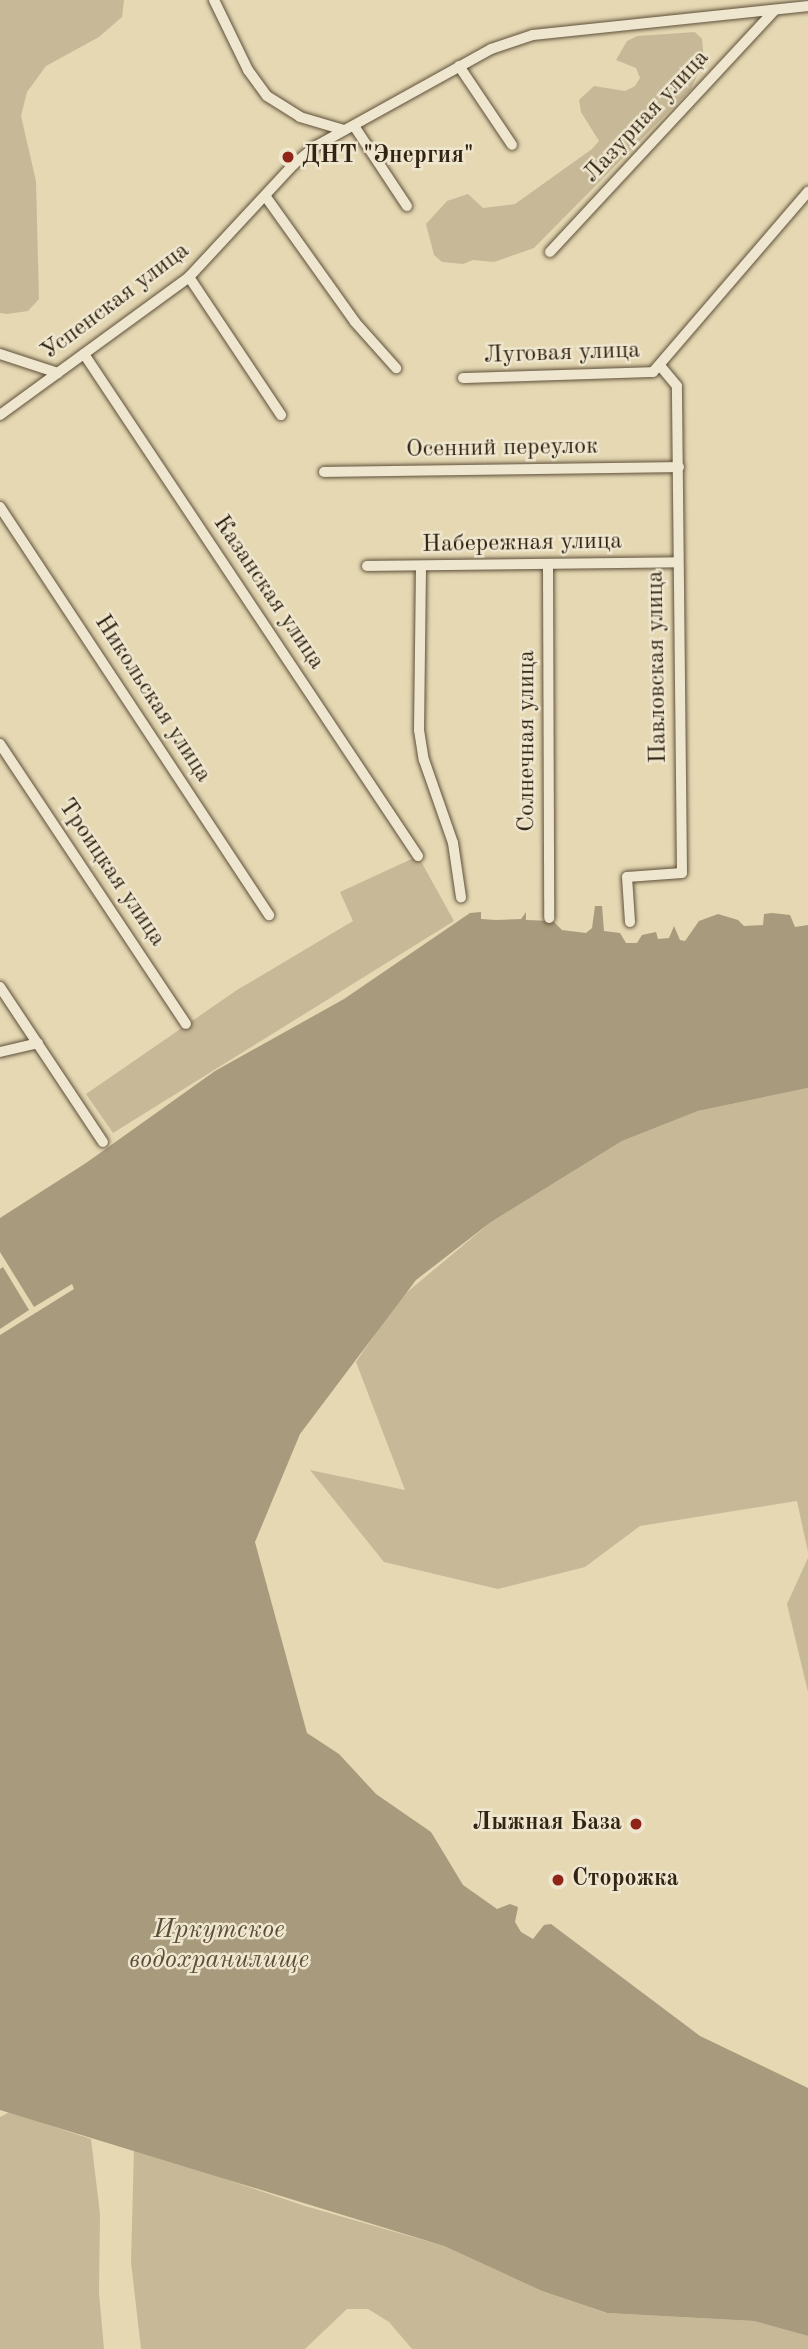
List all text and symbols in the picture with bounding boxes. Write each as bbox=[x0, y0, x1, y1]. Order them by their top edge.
street label: Лазурная улица bbox=[578, 44, 716, 190]
place label: ДНТ "Энергия" bbox=[302, 143, 474, 171]
marker: ДНТ "Энергия" bbox=[280, 149, 296, 165]
street label: Успенская улица bbox=[36, 237, 196, 367]
street label: Луговая улица bbox=[483, 337, 641, 371]
street label: Осенний переулок bbox=[406, 433, 598, 465]
street label: Казанская улица bbox=[206, 510, 330, 676]
street label: Набережная улица bbox=[422, 528, 622, 560]
street label: Павловская улица bbox=[642, 570, 674, 764]
street label: Никольская улица bbox=[87, 610, 217, 788]
street label: Солнечная улица bbox=[514, 650, 542, 832]
street label: Троицкая улица bbox=[51, 794, 171, 952]
place label: Лыжная База bbox=[473, 1810, 622, 1838]
marker: Лыжная База bbox=[628, 1816, 644, 1832]
place label: Сторожка bbox=[572, 1866, 679, 1894]
marker: Сторожка bbox=[550, 1872, 566, 1888]
water label: Иркутское водохранилище bbox=[129, 1915, 309, 1976]

